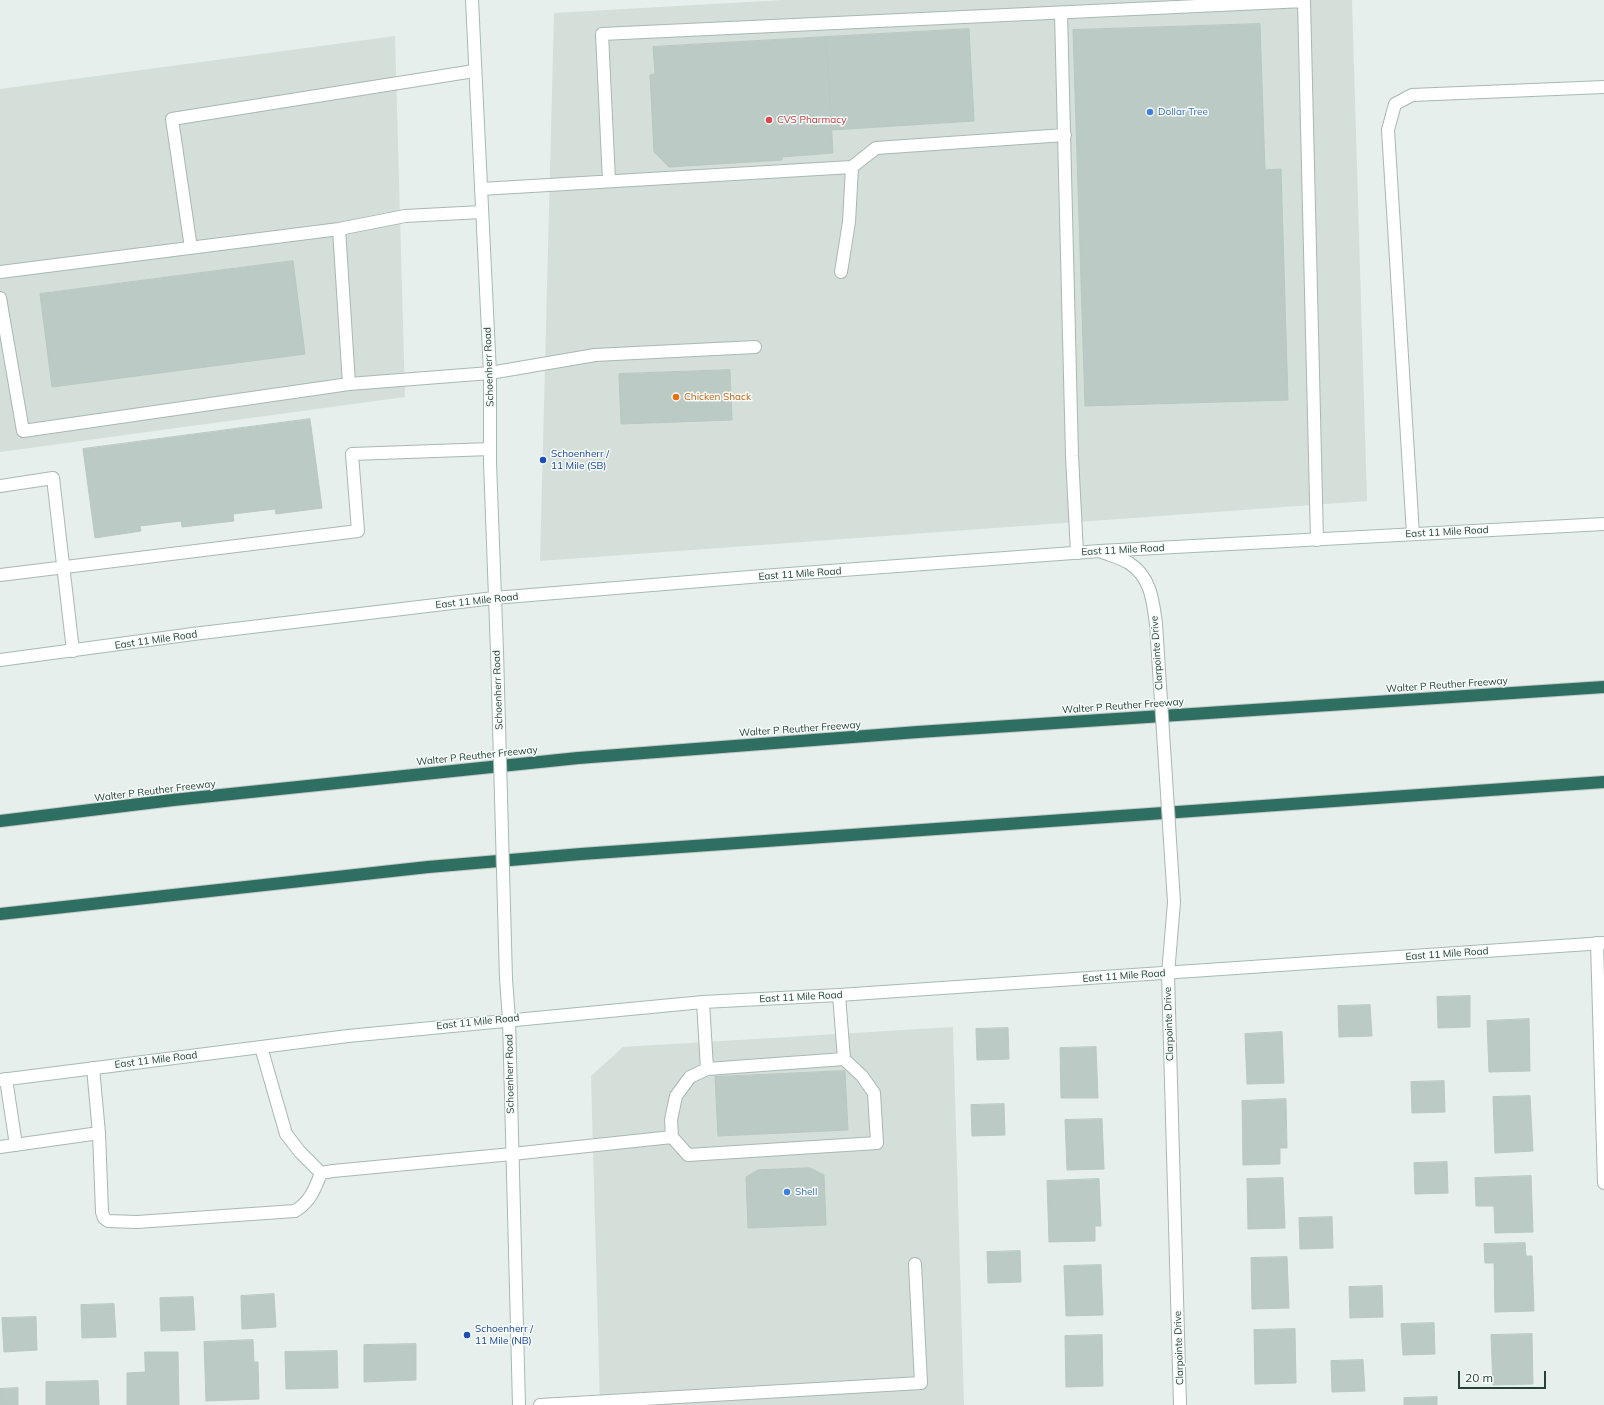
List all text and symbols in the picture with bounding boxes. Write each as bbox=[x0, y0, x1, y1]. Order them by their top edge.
place label: Dollar Tree bbox=[1158, 106, 1208, 118]
marker: Dollar Tree bbox=[1145, 107, 1155, 117]
place label: CVS Pharmacy bbox=[777, 114, 846, 126]
marker: CVS Pharmacy bbox=[764, 115, 774, 125]
street label: Schoenherr Road bbox=[482, 327, 496, 407]
place label: Chicken Shack bbox=[684, 391, 751, 403]
marker: Chicken Shack bbox=[671, 392, 681, 402]
place label: Schoenherr / 11 Mile (SB) bbox=[551, 448, 609, 472]
marker: Schoenherr / 11 Mile (SB) bbox=[538, 455, 548, 465]
street label: East 11 Mile Road bbox=[1405, 524, 1489, 540]
street label: East 11 Mile Road bbox=[1081, 542, 1165, 558]
street label: East 11 Mile Road bbox=[758, 565, 842, 583]
street label: East 11 Mile Road bbox=[435, 591, 519, 611]
street label: Clarpointe Drive bbox=[1148, 615, 1166, 691]
street label: East 11 Mile Road bbox=[114, 628, 198, 652]
street label: Schoenherr Road bbox=[491, 650, 505, 730]
street label: Walter P Reuther Freeway bbox=[1386, 675, 1508, 695]
street label: Walter P Reuther Freeway bbox=[1062, 696, 1184, 716]
street label: Walter P Reuther Freeway bbox=[739, 719, 861, 739]
street label: Walter P Reuther Freeway bbox=[416, 744, 538, 768]
street label: Walter P Reuther Freeway bbox=[94, 778, 216, 804]
street label: East 11 Mile Road bbox=[1405, 945, 1489, 963]
street label: East 11 Mile Road bbox=[1082, 967, 1166, 985]
street label: Clarpointe Drive bbox=[1162, 987, 1176, 1061]
street label: East 11 Mile Road bbox=[759, 989, 843, 1005]
street label: East 11 Mile Road bbox=[436, 1012, 520, 1032]
street label: Schoenherr Road bbox=[503, 1034, 517, 1114]
street label: East 11 Mile Road bbox=[114, 1049, 198, 1071]
place label: Shell bbox=[795, 1186, 817, 1198]
marker: Shell bbox=[782, 1187, 792, 1197]
street label: Clarpointe Drive bbox=[1172, 1311, 1186, 1385]
place label: Schoenherr / 11 Mile (NB) bbox=[475, 1323, 533, 1346]
marker: Schoenherr / 11 Mile (NB) bbox=[462, 1330, 472, 1340]
scale bar bbox=[1460, 1363, 1548, 1389]
text: 20 m bbox=[1465, 1370, 1493, 1385]

